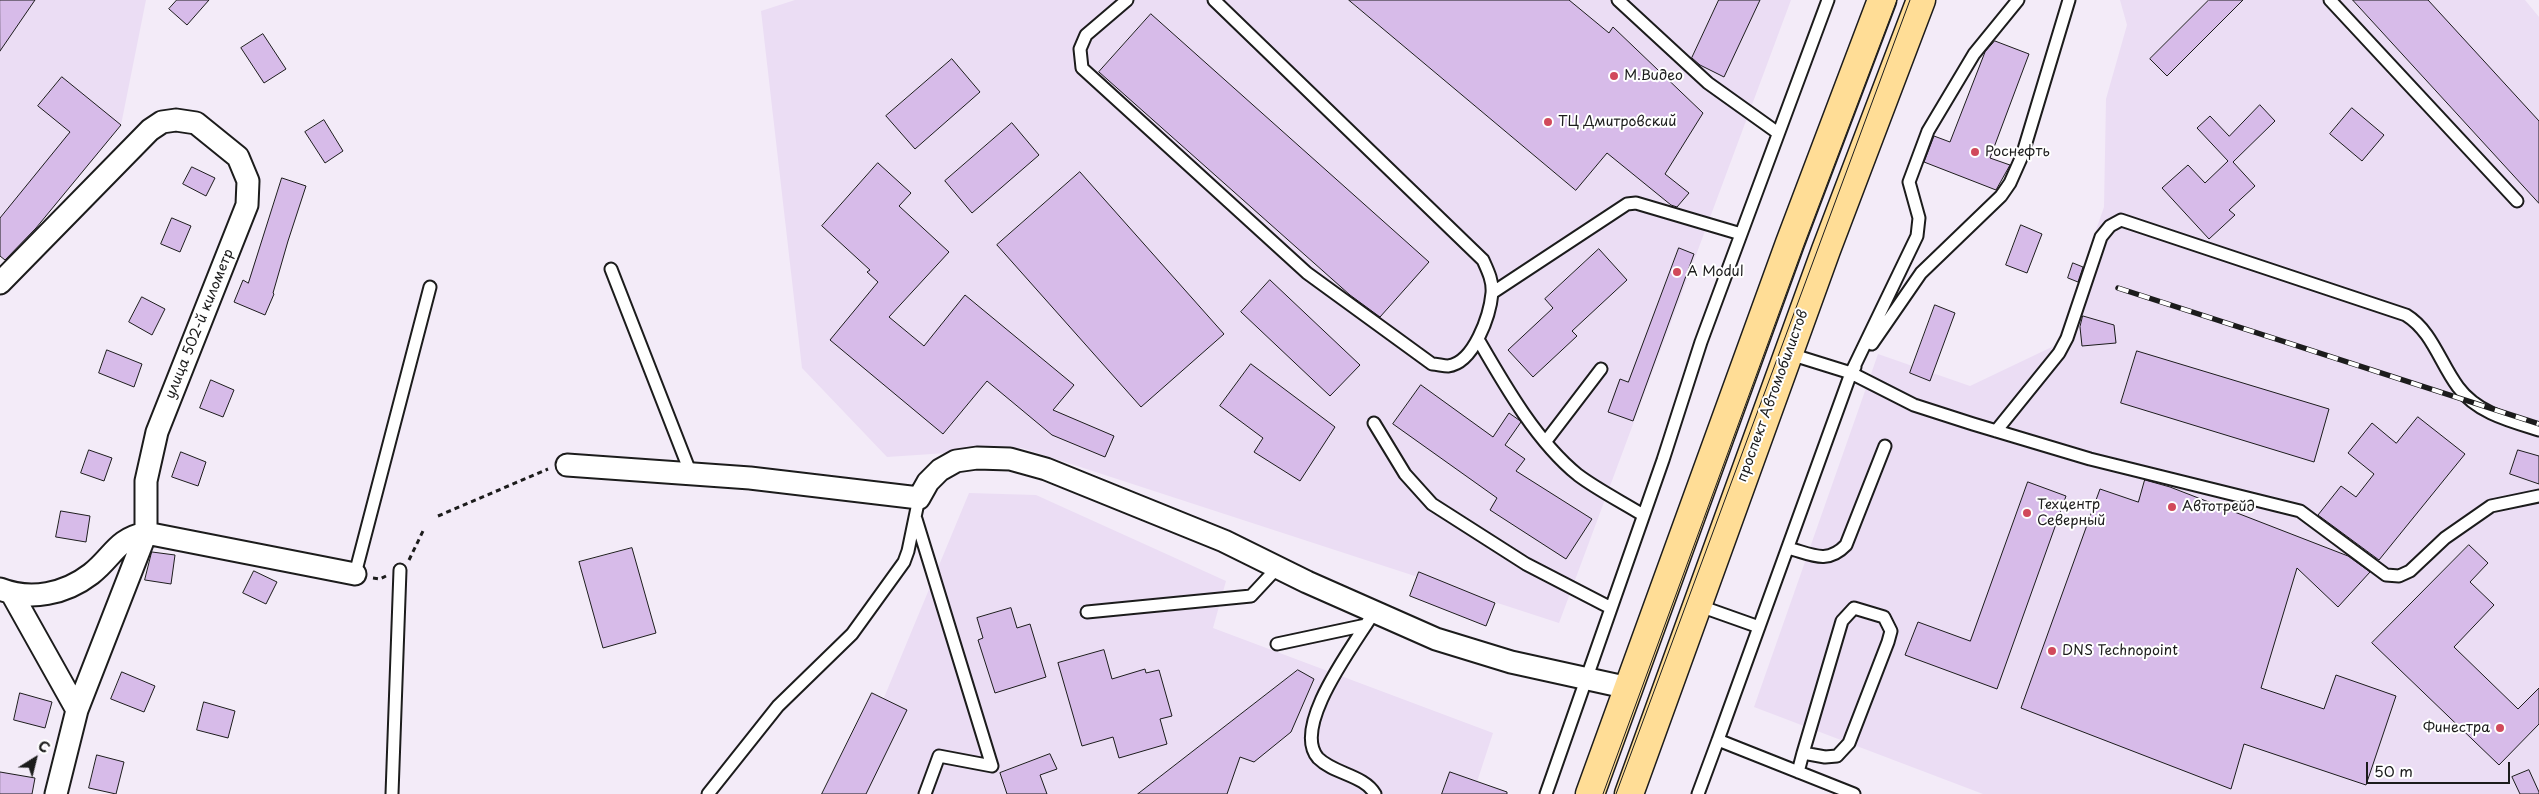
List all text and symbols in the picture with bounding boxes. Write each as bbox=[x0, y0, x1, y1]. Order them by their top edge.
place label: М.Видео bbox=[1624, 68, 1683, 84]
marker: М.Видео bbox=[1608, 70, 1620, 82]
place label: ТЦ Дмитровский bbox=[1558, 114, 1677, 130]
marker: ТЦ Дмитровский bbox=[1542, 116, 1554, 128]
place label: Роснефть bbox=[1985, 144, 2050, 160]
marker: Роснефть bbox=[1969, 146, 1981, 158]
street label: улица 502-й километр bbox=[162, 247, 238, 401]
place label: A Modul bbox=[1687, 264, 1743, 280]
marker: A Modul bbox=[1671, 266, 1683, 278]
street label: проспект Автомобилистов bbox=[1734, 308, 1812, 484]
place label: Техцентр Северный bbox=[2037, 497, 2106, 530]
place label: Автотрейд bbox=[2182, 499, 2255, 515]
marker: Автотрейд bbox=[2166, 501, 2178, 513]
marker: Техцентр Северный bbox=[2021, 507, 2033, 519]
place label: DNS Technopoint bbox=[2062, 643, 2178, 659]
marker: DNS Technopoint bbox=[2046, 645, 2058, 657]
place label: Финестра bbox=[2423, 720, 2490, 736]
marker: Финестра bbox=[2494, 722, 2506, 734]
north arrow bbox=[10, 734, 60, 784]
text: С bbox=[34, 735, 55, 758]
scale bar bbox=[2369, 752, 2513, 784]
text: 50 m bbox=[2374, 759, 2413, 782]

